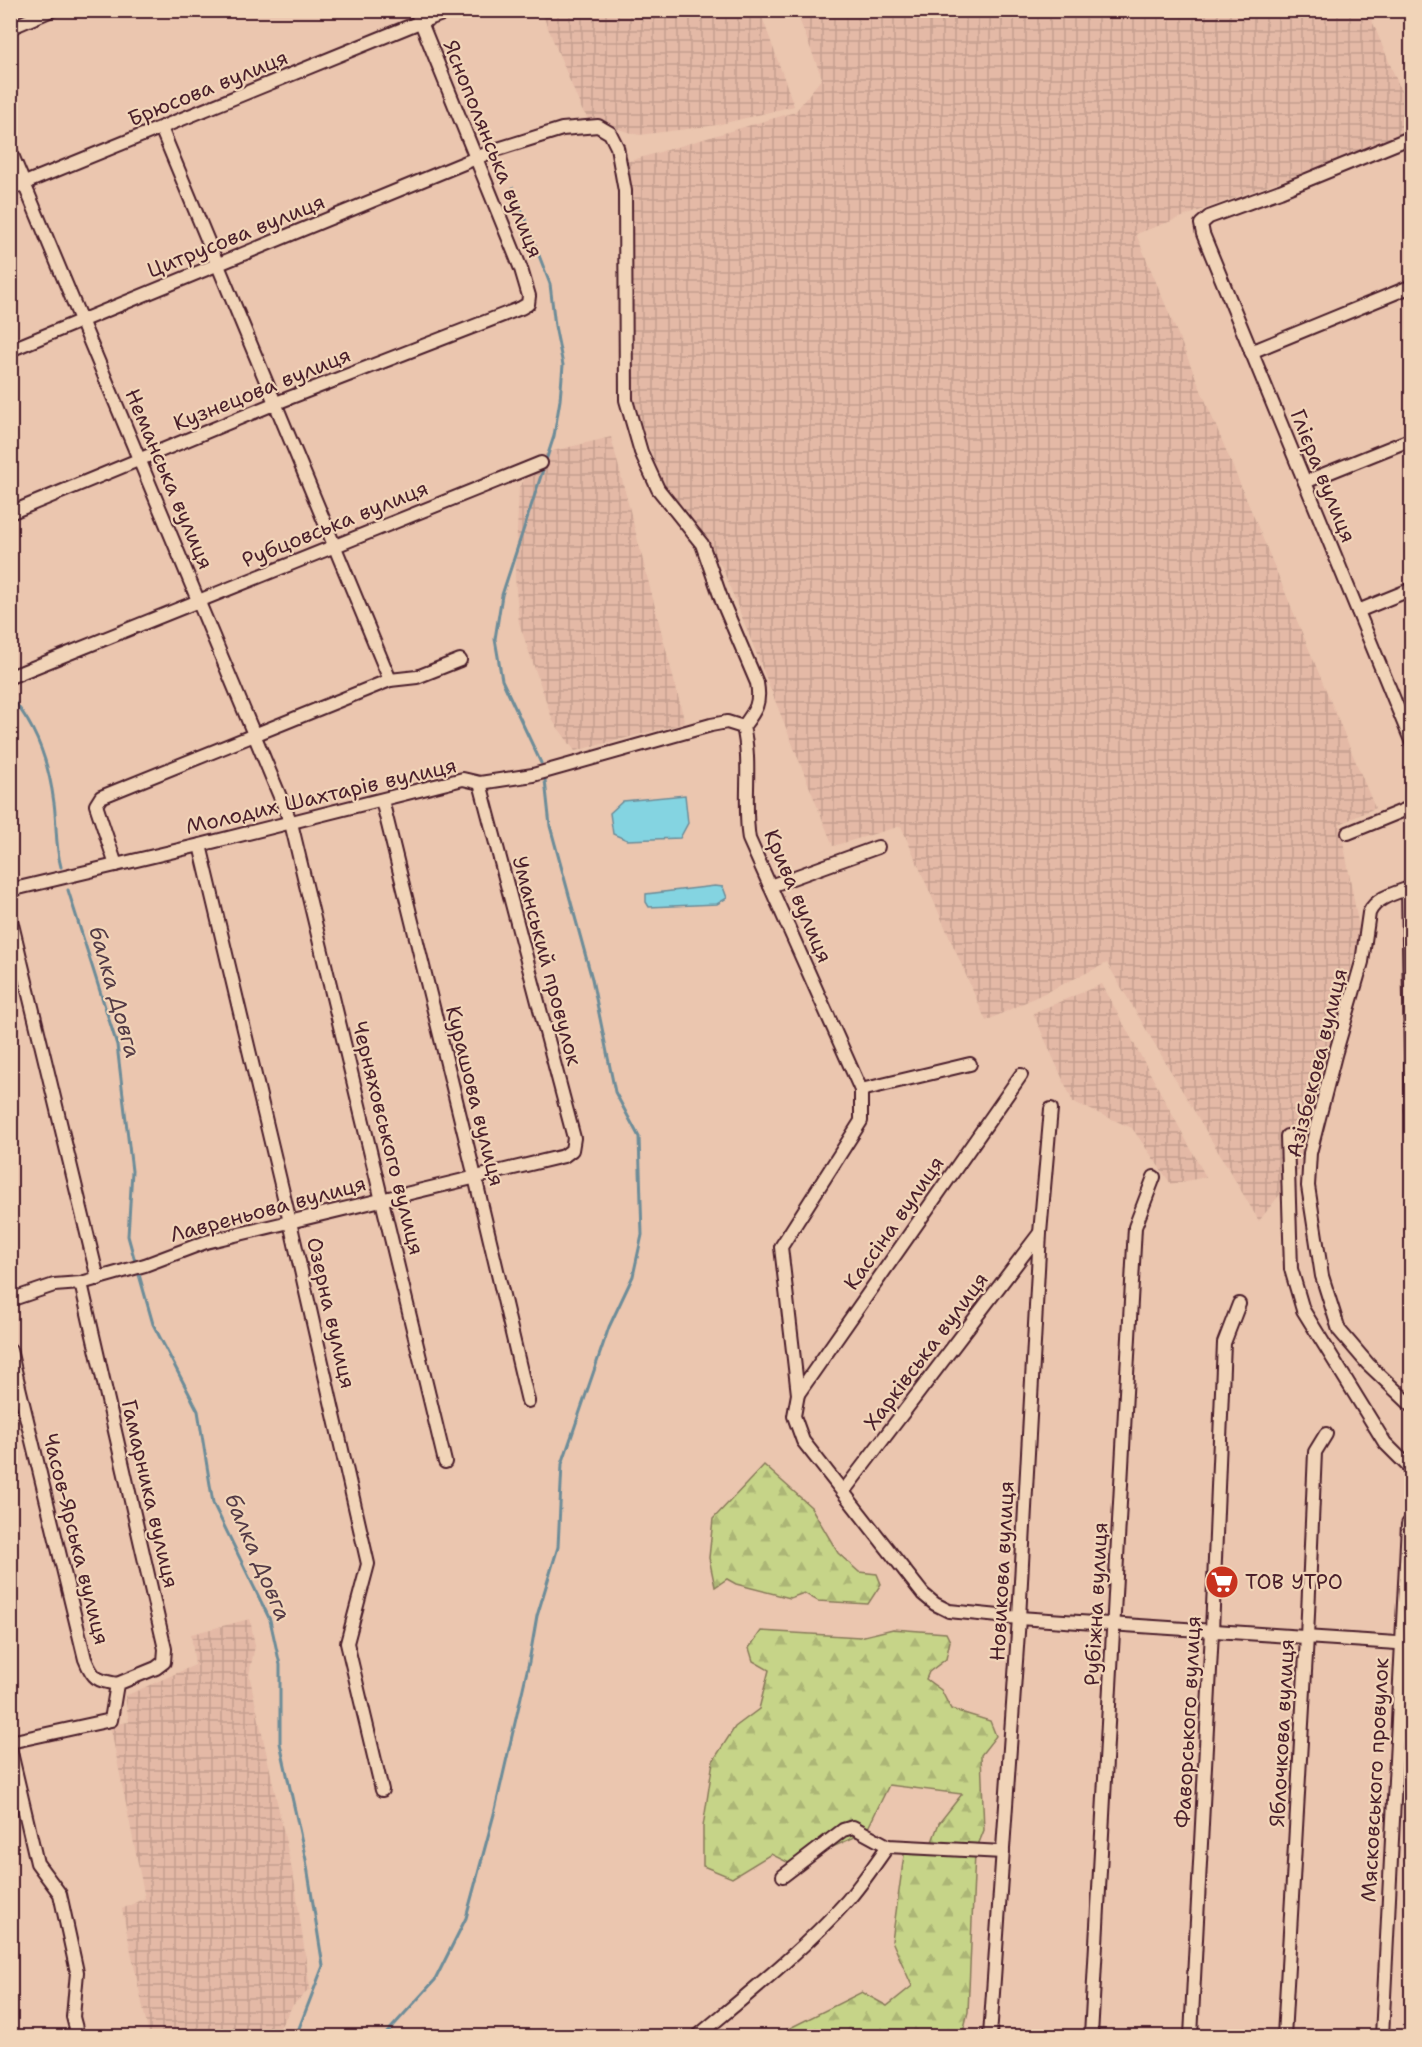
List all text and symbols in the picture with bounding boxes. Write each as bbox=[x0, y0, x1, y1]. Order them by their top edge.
street label: Яснополянська вулиця bbox=[436, 36, 550, 262]
street label: Брюсова вулиця bbox=[124, 43, 292, 133]
street label: Цитрусова вулиця bbox=[143, 188, 329, 284]
street label: Кузнецова вулиця bbox=[169, 341, 355, 437]
street label: Неманська вулиця bbox=[118, 384, 220, 574]
street label: Глієра вулиця bbox=[1284, 405, 1362, 547]
street label: Рубцовська вулиця bbox=[238, 474, 432, 574]
street label: Молодих Шахтарів вулиця bbox=[183, 751, 459, 841]
street label: Крива вулиця bbox=[757, 825, 839, 967]
street label: Уманський провулок bbox=[506, 853, 588, 1069]
water label: балка Довга bbox=[82, 923, 148, 1061]
street label: Азізбекова вулиця bbox=[1280, 966, 1354, 1160]
street label: Курашова вулиця bbox=[439, 1003, 511, 1189]
street label: Черняховського вулиця bbox=[345, 1018, 431, 1258]
street label: Кассіна вулиця bbox=[837, 1151, 951, 1295]
street label: Лавреньова вулиця bbox=[167, 1169, 369, 1249]
street label: Озерна вулиця bbox=[300, 1235, 362, 1391]
street label: Харківська вулиця bbox=[857, 1266, 995, 1436]
street label: Гамарника вулиця bbox=[115, 1397, 185, 1591]
street label: Часов-Ярська вулиця bbox=[36, 1430, 116, 1648]
street label: Новикова вулиця bbox=[983, 1480, 1021, 1662]
water label: балка Довга bbox=[218, 1489, 298, 1625]
street label: Рубіжна вулиця bbox=[1078, 1521, 1114, 1687]
supermarket icon: ТОВ УТРО bbox=[1204, 1564, 1240, 1600]
place label: ТОВ УТРО bbox=[1245, 1568, 1343, 1596]
street label: Фаворського вулиця bbox=[1168, 1615, 1208, 1829]
street label: Яблочкова вулиця bbox=[1263, 1638, 1301, 1828]
street label: Мясковського провулок bbox=[1355, 1657, 1395, 1903]

